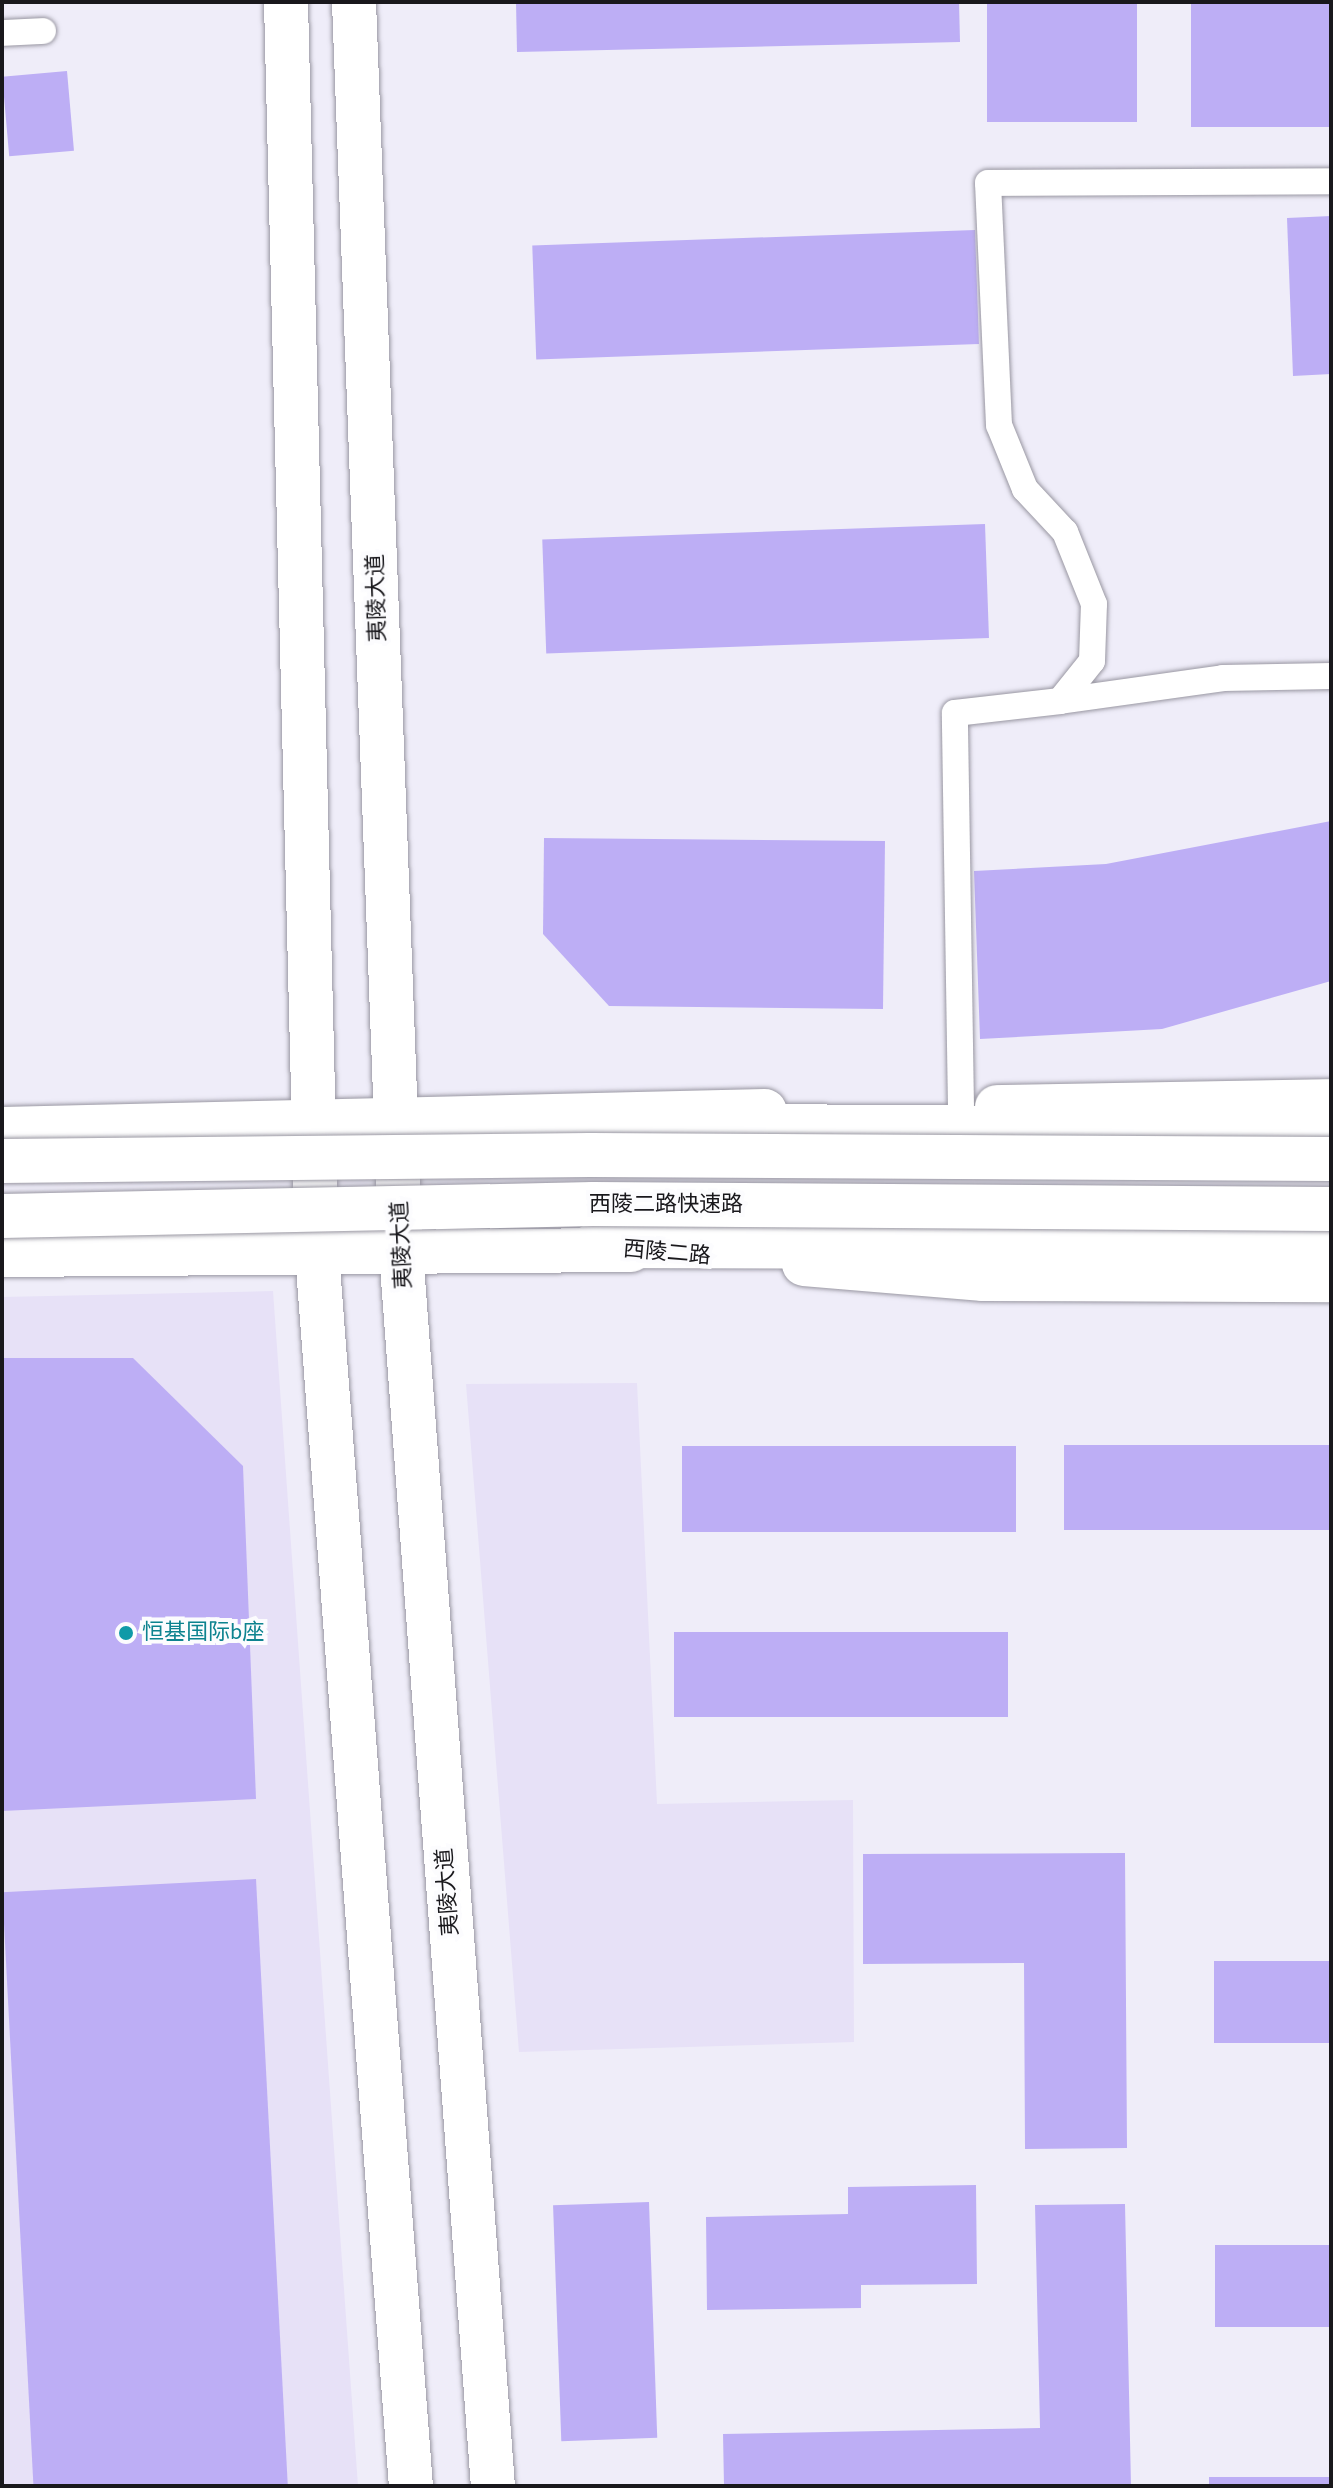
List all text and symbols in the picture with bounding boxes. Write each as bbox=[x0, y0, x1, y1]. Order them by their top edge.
street label: 夷陵大道 bbox=[362, 554, 392, 642]
street label: 西陵二路快速路 bbox=[589, 1192, 743, 1218]
street label: 夷陵大道 bbox=[387, 1200, 417, 1290]
street label: 西陵二路 bbox=[622, 1236, 712, 1270]
place label: 恒基国际b座 bbox=[142, 1620, 264, 1646]
marker: 恒基国际b座 bbox=[117, 1624, 135, 1642]
street label: 夷陵大道 bbox=[432, 1847, 464, 1937]

